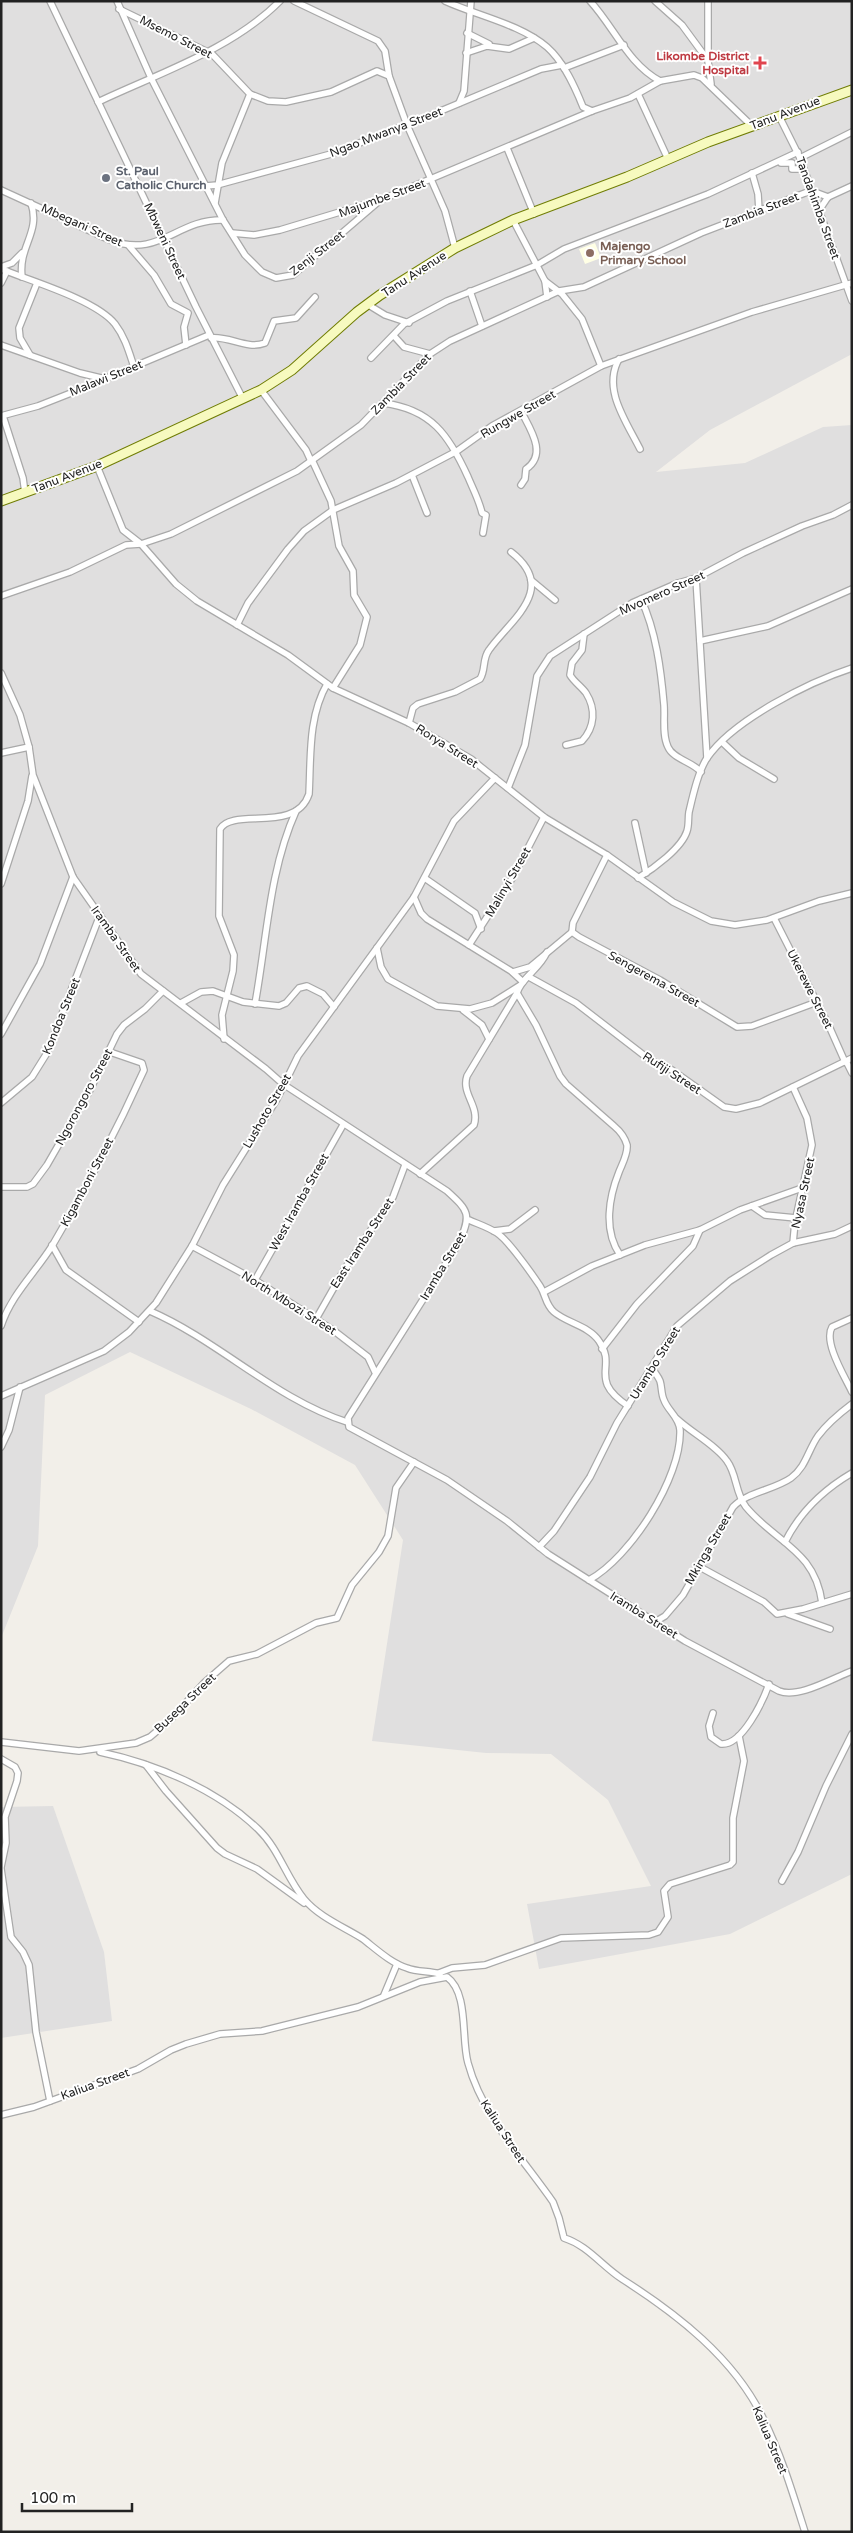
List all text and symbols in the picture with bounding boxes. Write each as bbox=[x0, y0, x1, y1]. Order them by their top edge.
street label: Msemo Street bbox=[137, 13, 215, 62]
place label: Likombe District Hospital bbox=[656, 49, 749, 78]
marker: Likombe District Hospital bbox=[753, 56, 767, 70]
street label: Tanu Avenue bbox=[748, 93, 822, 133]
street label: Ngao Mwanya Street bbox=[328, 104, 445, 160]
street label: Tandahimba Street bbox=[793, 155, 843, 261]
place label: St. Paul Catholic Church bbox=[116, 164, 207, 192]
marker: St. Paul Catholic Church bbox=[100, 172, 112, 184]
street label: Majumbe Street bbox=[337, 176, 428, 220]
street label: Zambia Street bbox=[721, 189, 801, 231]
street label: Mbweni Street bbox=[141, 200, 189, 282]
street label: Mbegani Street bbox=[39, 201, 125, 249]
street label: Zenji Street bbox=[287, 227, 347, 279]
place label: Majengo Primary School bbox=[600, 239, 686, 268]
marker: Majengo Primary School bbox=[584, 247, 596, 259]
street label: Tanu Avenue bbox=[379, 248, 449, 300]
street label: Zambia Street bbox=[368, 350, 434, 418]
street label: Malawi Street bbox=[67, 357, 145, 399]
street label: Rungwe Street bbox=[478, 387, 558, 441]
street label: Tanu Avenue bbox=[30, 456, 104, 496]
street label: Mvomero Street bbox=[617, 568, 707, 618]
street label: Rorya Street bbox=[413, 721, 481, 771]
street label: Malinyi Street bbox=[482, 844, 534, 919]
street label: Iramba Street bbox=[88, 903, 144, 975]
street label: Ukerewe Street bbox=[784, 947, 836, 1031]
street label: Sengerema Street bbox=[606, 948, 702, 1010]
street label: Kondoa Street bbox=[39, 975, 83, 1056]
street label: Ngorongoro Street bbox=[53, 1046, 116, 1148]
street label: Rufiji Street bbox=[640, 1049, 704, 1097]
street label: Lushoto Street bbox=[240, 1071, 294, 1151]
street label: Kigamboni Street bbox=[58, 1135, 117, 1229]
street label: West Iramba Street bbox=[266, 1150, 332, 1253]
street label: Nyasa Street bbox=[789, 1156, 817, 1230]
street label: East Iramba Street bbox=[328, 1195, 397, 1291]
street label: Iramba Street bbox=[417, 1229, 469, 1303]
street label: North Mbozi Street bbox=[239, 1268, 339, 1338]
street label: Urambo Street bbox=[627, 1324, 683, 1402]
street label: Mkinga Street bbox=[682, 1510, 734, 1587]
street label: Iramba Street bbox=[607, 1589, 681, 1642]
street label: Busega Street bbox=[151, 1670, 219, 1736]
street label: Kaliua Street bbox=[59, 2065, 132, 2103]
street label: Kaliua Street bbox=[477, 2097, 529, 2165]
street label: Kaliua Street bbox=[749, 2404, 791, 2476]
scale bar bbox=[22, 2480, 132, 2512]
text: 100 m bbox=[30, 2489, 76, 2507]

